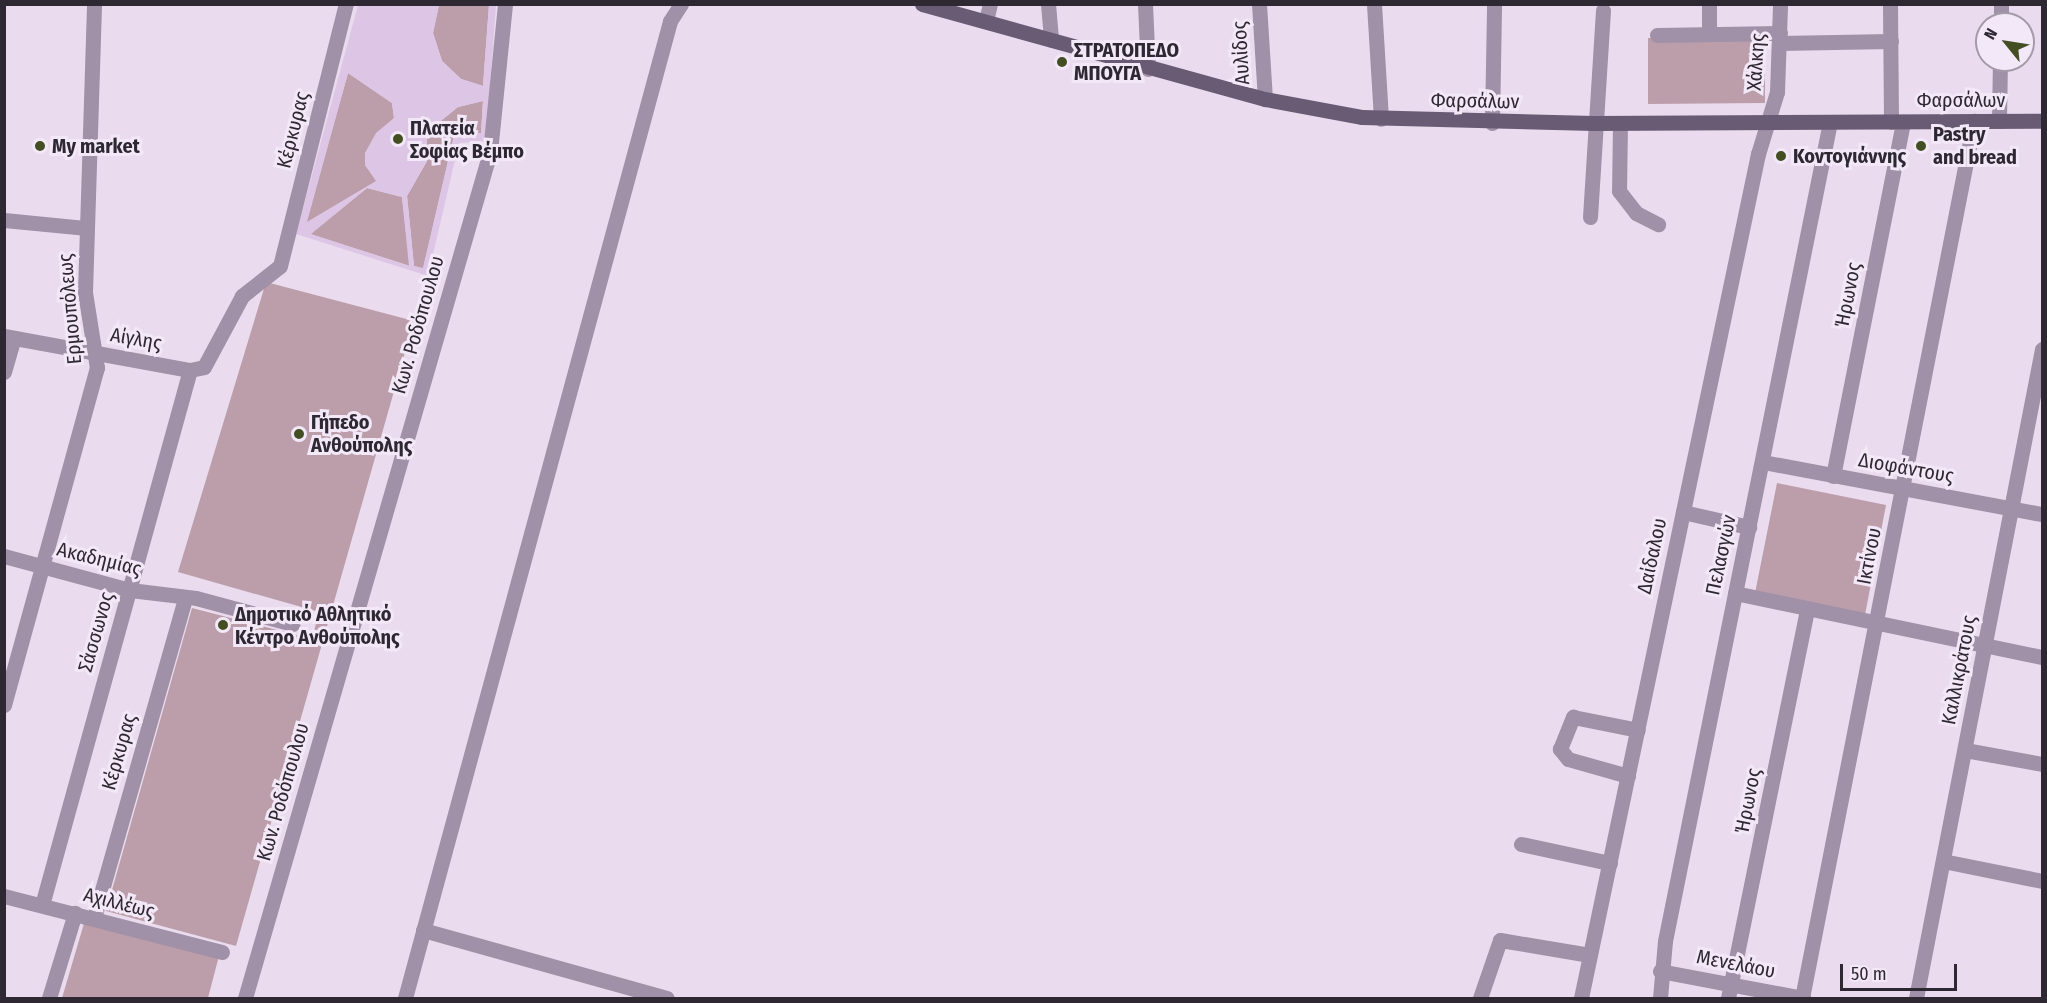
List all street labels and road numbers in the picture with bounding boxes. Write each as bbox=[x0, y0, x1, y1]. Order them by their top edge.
street label: Αυλίδος bbox=[1227, 21, 1255, 85]
street label: Χάλκης bbox=[1742, 33, 1770, 91]
street label: Φαρσάλων bbox=[1431, 88, 1519, 114]
street label: Φαρσάλων bbox=[1917, 88, 2005, 112]
street label: Κέρκυρας bbox=[272, 89, 314, 171]
street label: Ερμουπόλεως bbox=[53, 253, 87, 365]
street label: Κων. Ροδόπουλου bbox=[387, 253, 449, 397]
street label: Ήρωνος bbox=[1830, 260, 1866, 330]
street label: Αίγλης bbox=[108, 323, 164, 355]
street label: Διοφάντους bbox=[1857, 448, 1955, 488]
street label: Πελασγών bbox=[1701, 513, 1741, 597]
street label: Δαίδαλου bbox=[1632, 516, 1672, 596]
street label: Ικτίνου bbox=[1852, 526, 1886, 586]
street label: Ακαδημίας bbox=[54, 537, 144, 581]
street label: Σάσσωνος bbox=[73, 589, 119, 675]
street label: Καλλικράτους bbox=[1937, 613, 1981, 727]
street label: Κέρκυρας bbox=[97, 711, 141, 793]
street label: Κων. Ροδόπουλου bbox=[252, 720, 314, 864]
street label: Ήρωνος bbox=[1730, 766, 1766, 836]
street label: Αχιλλέως bbox=[81, 883, 157, 923]
street label: Μενελάου bbox=[1695, 945, 1777, 983]

